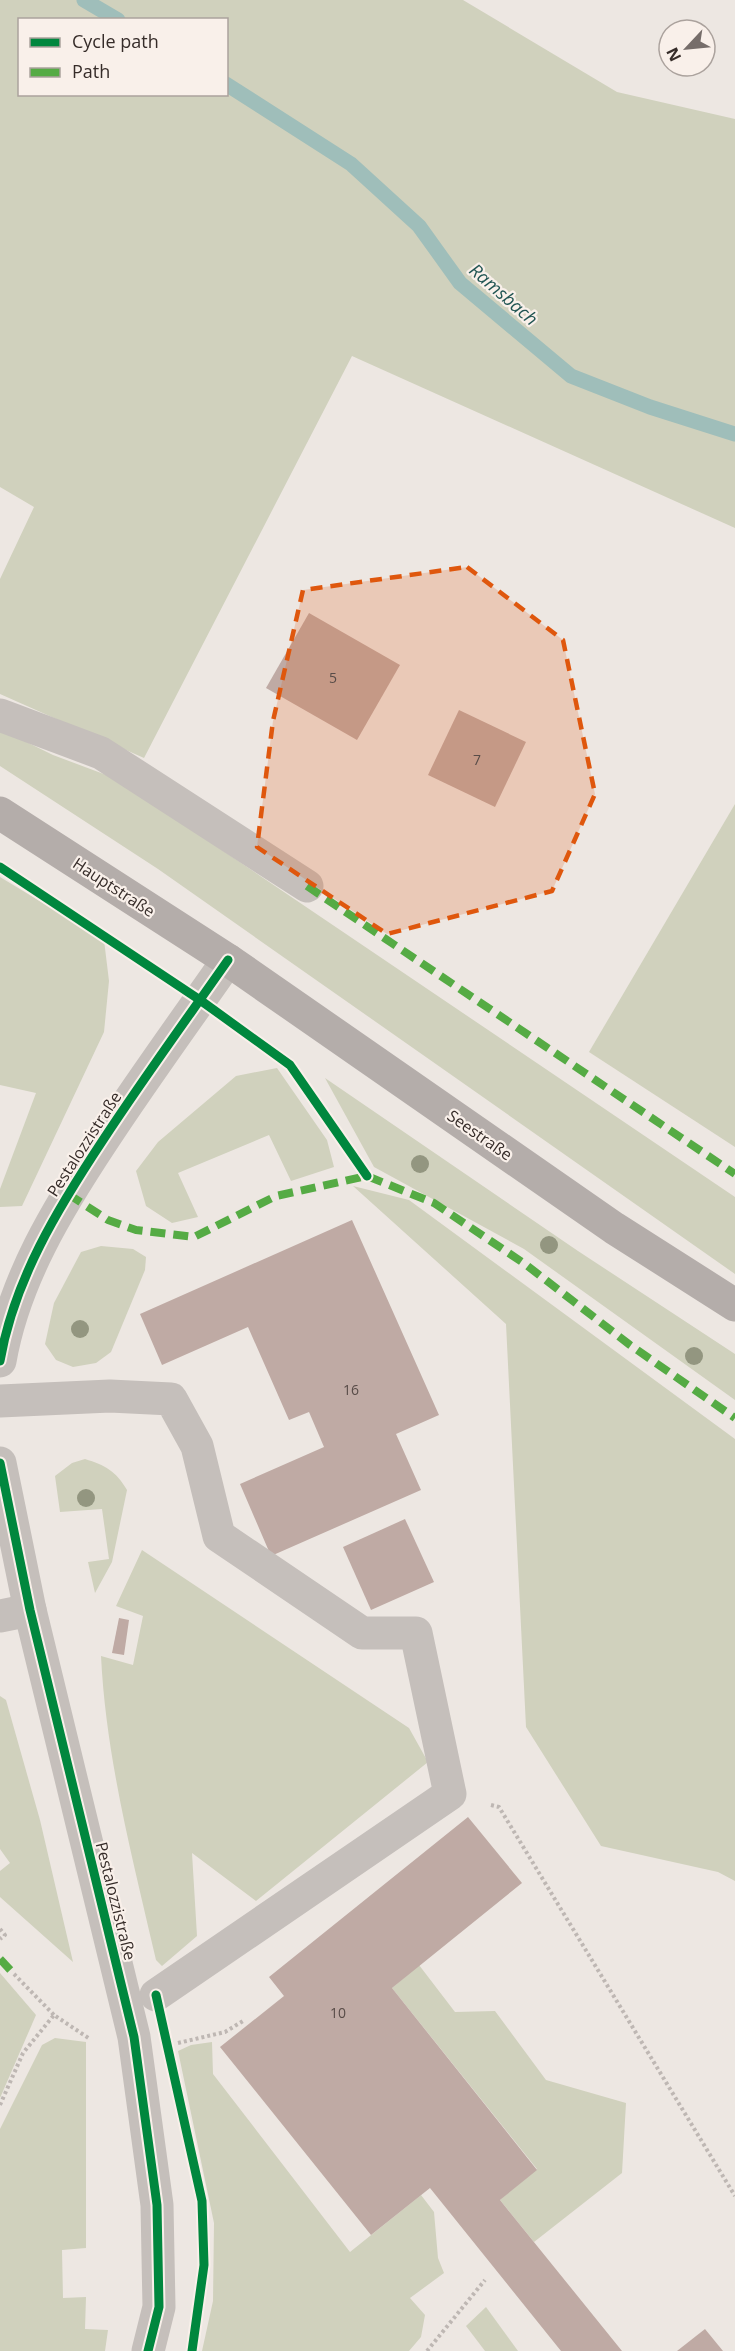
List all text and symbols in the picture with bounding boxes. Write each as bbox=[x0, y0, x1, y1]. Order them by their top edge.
legend bbox=[18, 18, 228, 96]
north arrow bbox=[657, 18, 717, 78]
text: Cycle path bbox=[72, 29, 159, 53]
text: N bbox=[661, 44, 686, 65]
text: Path bbox=[72, 59, 110, 83]
water label: Ramsbach bbox=[465, 258, 543, 330]
house number: 5 bbox=[329, 668, 337, 687]
house number: 7 bbox=[473, 750, 481, 769]
street label: Hauptstraße bbox=[69, 852, 159, 922]
street label: Pestalozzistraße bbox=[42, 1087, 126, 1201]
street label: Seestraße bbox=[443, 1105, 517, 1165]
house number: 16 bbox=[343, 1380, 359, 1399]
street label: Pestalozzistraße bbox=[91, 1840, 141, 1962]
house number: 10 bbox=[330, 2003, 346, 2022]

